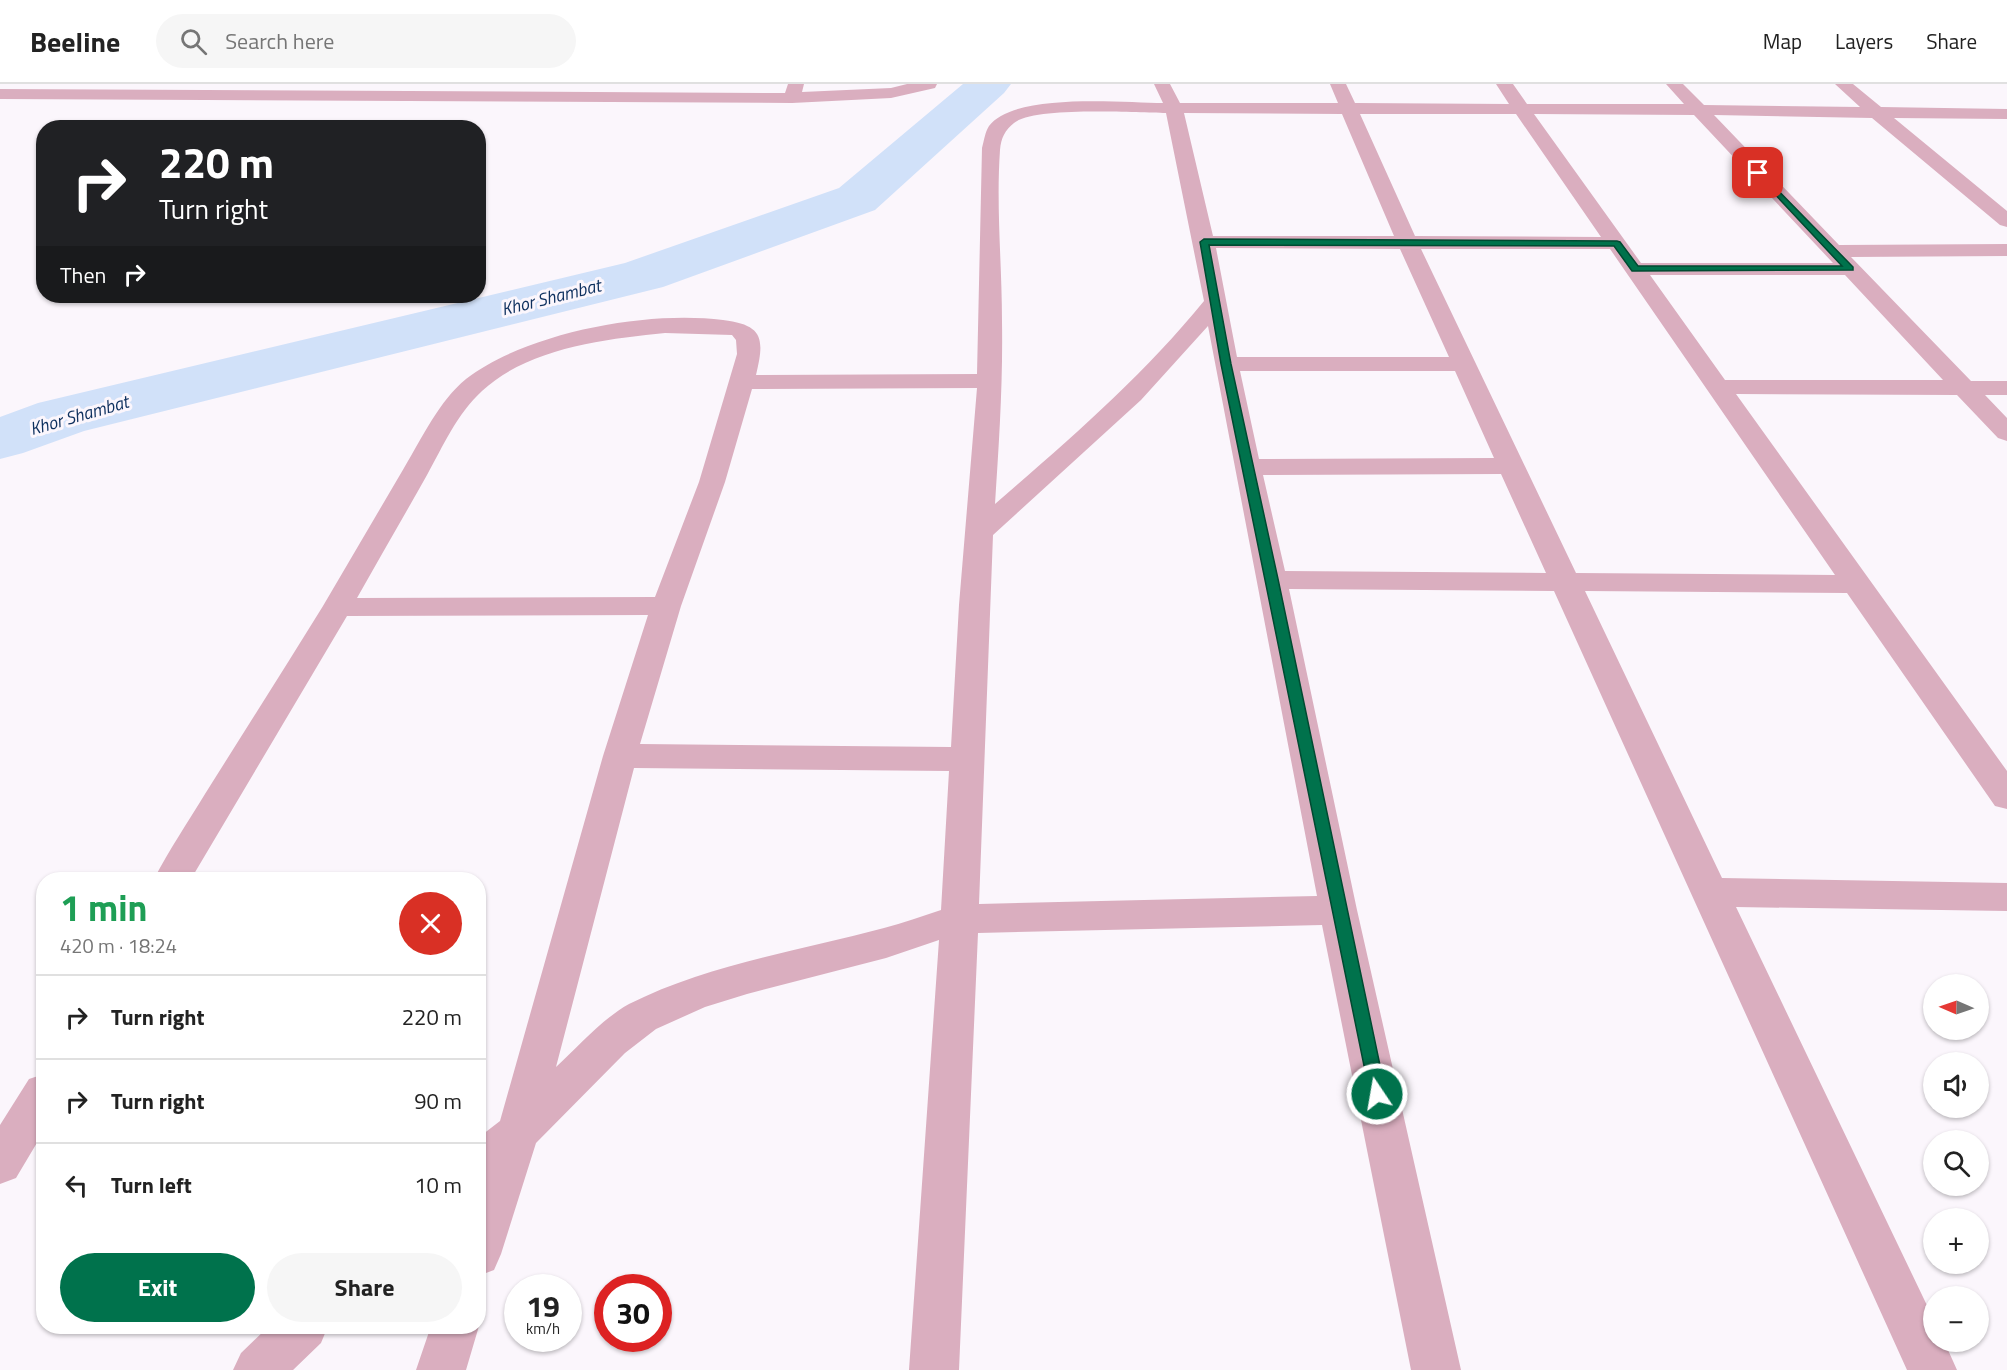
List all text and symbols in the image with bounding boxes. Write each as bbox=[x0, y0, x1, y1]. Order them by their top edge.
search box bbox=[156, 14, 576, 68]
text: Beeline bbox=[30, 20, 120, 63]
text: Search here bbox=[225, 24, 334, 58]
icon: search bbox=[177, 25, 210, 58]
text: Map bbox=[1763, 25, 1802, 57]
text: Layers bbox=[1835, 25, 1893, 57]
text: Share bbox=[1926, 25, 1977, 57]
text: 220 m bbox=[159, 130, 274, 194]
icon: right bbox=[60, 144, 138, 222]
pin bbox=[1732, 147, 1783, 198]
icon: arrive bbox=[1741, 156, 1774, 189]
text: Turn right bbox=[159, 188, 268, 229]
text: Then bbox=[60, 258, 106, 292]
icon: right bbox=[118, 258, 151, 291]
water label: Khor Shambat bbox=[498, 271, 606, 322]
water label: Khor Shambat bbox=[26, 387, 134, 442]
text: 1 min bbox=[60, 880, 147, 935]
button: close bbox=[399, 892, 462, 955]
text: 420 m · 18:24 bbox=[60, 930, 177, 961]
north arrow bbox=[1923, 974, 1989, 1040]
map controls bbox=[1923, 974, 1989, 1352]
text: Turn right bbox=[111, 1000, 205, 1034]
text: 220 m bbox=[402, 1000, 462, 1034]
icon: right bbox=[60, 1001, 93, 1034]
button: sound bbox=[1923, 1052, 1989, 1118]
position arrow bbox=[1345, 1062, 1409, 1126]
text: Turn right bbox=[111, 1084, 205, 1118]
text: 90 m bbox=[414, 1084, 462, 1118]
icon: right bbox=[60, 1085, 93, 1118]
button: search bbox=[1923, 1130, 1989, 1196]
text: Turn left bbox=[111, 1168, 192, 1202]
text: 10 m bbox=[414, 1168, 462, 1202]
icon: left bbox=[60, 1169, 93, 1202]
button: + bbox=[1923, 1208, 1989, 1274]
button: Exit bbox=[60, 1253, 255, 1322]
button: Share bbox=[267, 1253, 462, 1322]
speed limit sign: 30 bbox=[594, 1274, 672, 1352]
text: 19 bbox=[526, 1283, 560, 1329]
button: − bbox=[1923, 1286, 1989, 1352]
text: km/h bbox=[526, 1317, 560, 1340]

